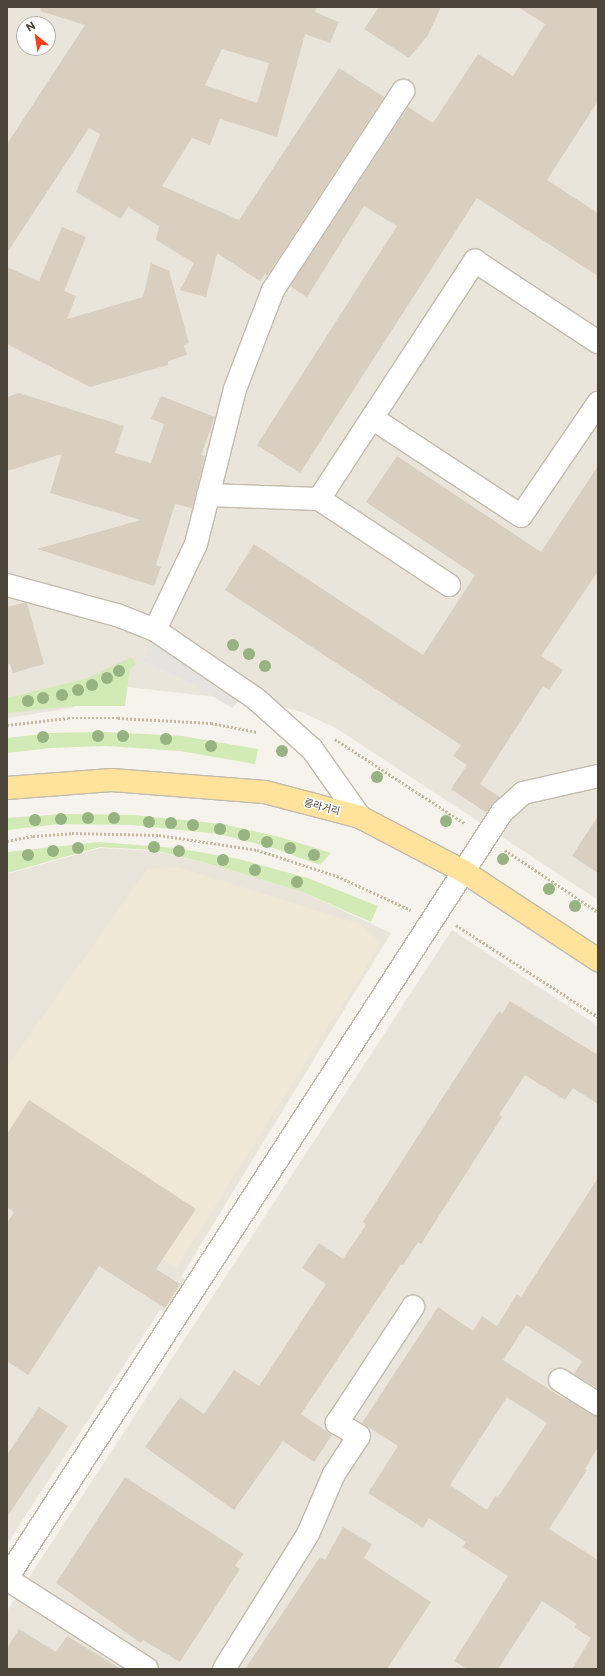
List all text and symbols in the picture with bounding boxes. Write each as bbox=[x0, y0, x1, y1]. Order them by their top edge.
north arrow bbox=[16, 16, 56, 56]
text: N bbox=[23, 18, 37, 34]
street label: 릉라거리 bbox=[303, 796, 341, 818]

